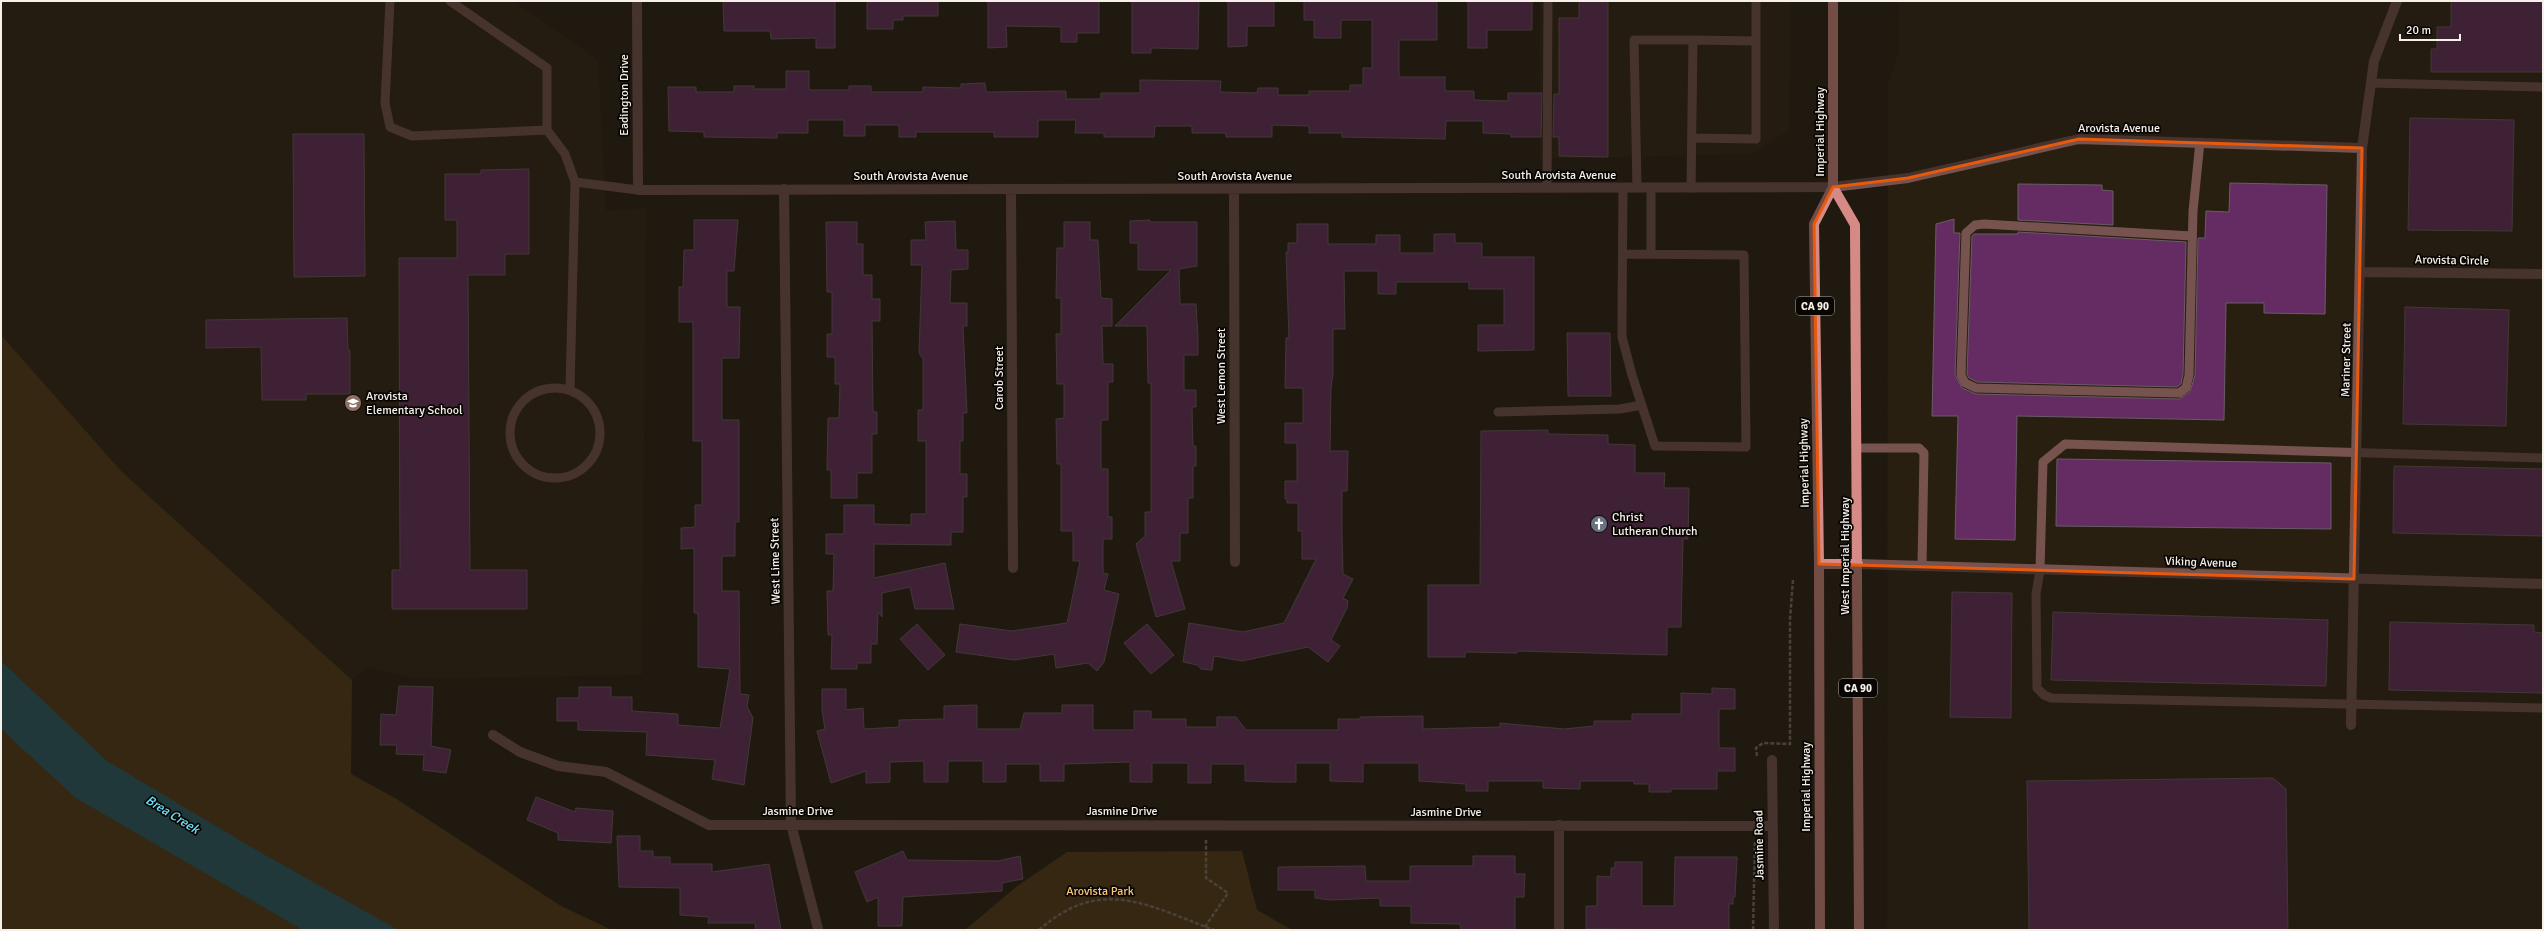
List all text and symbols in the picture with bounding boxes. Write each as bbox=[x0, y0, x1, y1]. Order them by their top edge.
scale bar bbox=[2400, 16, 2460, 42]
text: 20 m bbox=[2406, 23, 2431, 38]
street label: Eadington Drive bbox=[617, 54, 632, 136]
street label: Imperial Highway bbox=[1813, 87, 1828, 177]
street label: Arovista Avenue bbox=[2078, 121, 2160, 136]
street label: South Arovista Avenue bbox=[1502, 168, 1616, 183]
street label: South Arovista Avenue bbox=[854, 169, 968, 184]
street label: South Arovista Avenue bbox=[1178, 169, 1292, 184]
street label: Arovista Circle bbox=[2415, 252, 2489, 269]
road number: CA 90 bbox=[1796, 297, 1834, 315]
street label: Mariner Street bbox=[2338, 323, 2355, 397]
street label: West Lemon Street bbox=[1214, 328, 1229, 424]
street label: Carob Street bbox=[992, 346, 1007, 410]
place label: Arovista Elementary School bbox=[366, 389, 463, 418]
school or university icon: Arovista Elementary School bbox=[343, 393, 363, 413]
street label: Imperial Highway bbox=[1796, 418, 1813, 508]
street label: West Imperial Highway bbox=[1838, 497, 1853, 615]
place label: Christ Lutheran Church bbox=[1612, 510, 1698, 539]
church icon: Christ Lutheran Church bbox=[1589, 514, 1609, 534]
street label: West Lime Street bbox=[767, 518, 784, 604]
street label: Viking Avenue bbox=[2165, 554, 2237, 571]
road number: CA 90 bbox=[1839, 679, 1877, 697]
street label: Imperial Highway bbox=[1799, 742, 1814, 832]
water label: Brea Creek bbox=[143, 792, 203, 838]
street label: Jasmine Drive bbox=[762, 804, 834, 819]
street label: Jasmine Drive bbox=[1086, 804, 1158, 819]
street label: Jasmine Drive bbox=[1410, 805, 1482, 820]
street label: Jasmine Road bbox=[1751, 810, 1768, 880]
park label: Arovista Park bbox=[1066, 884, 1134, 899]

